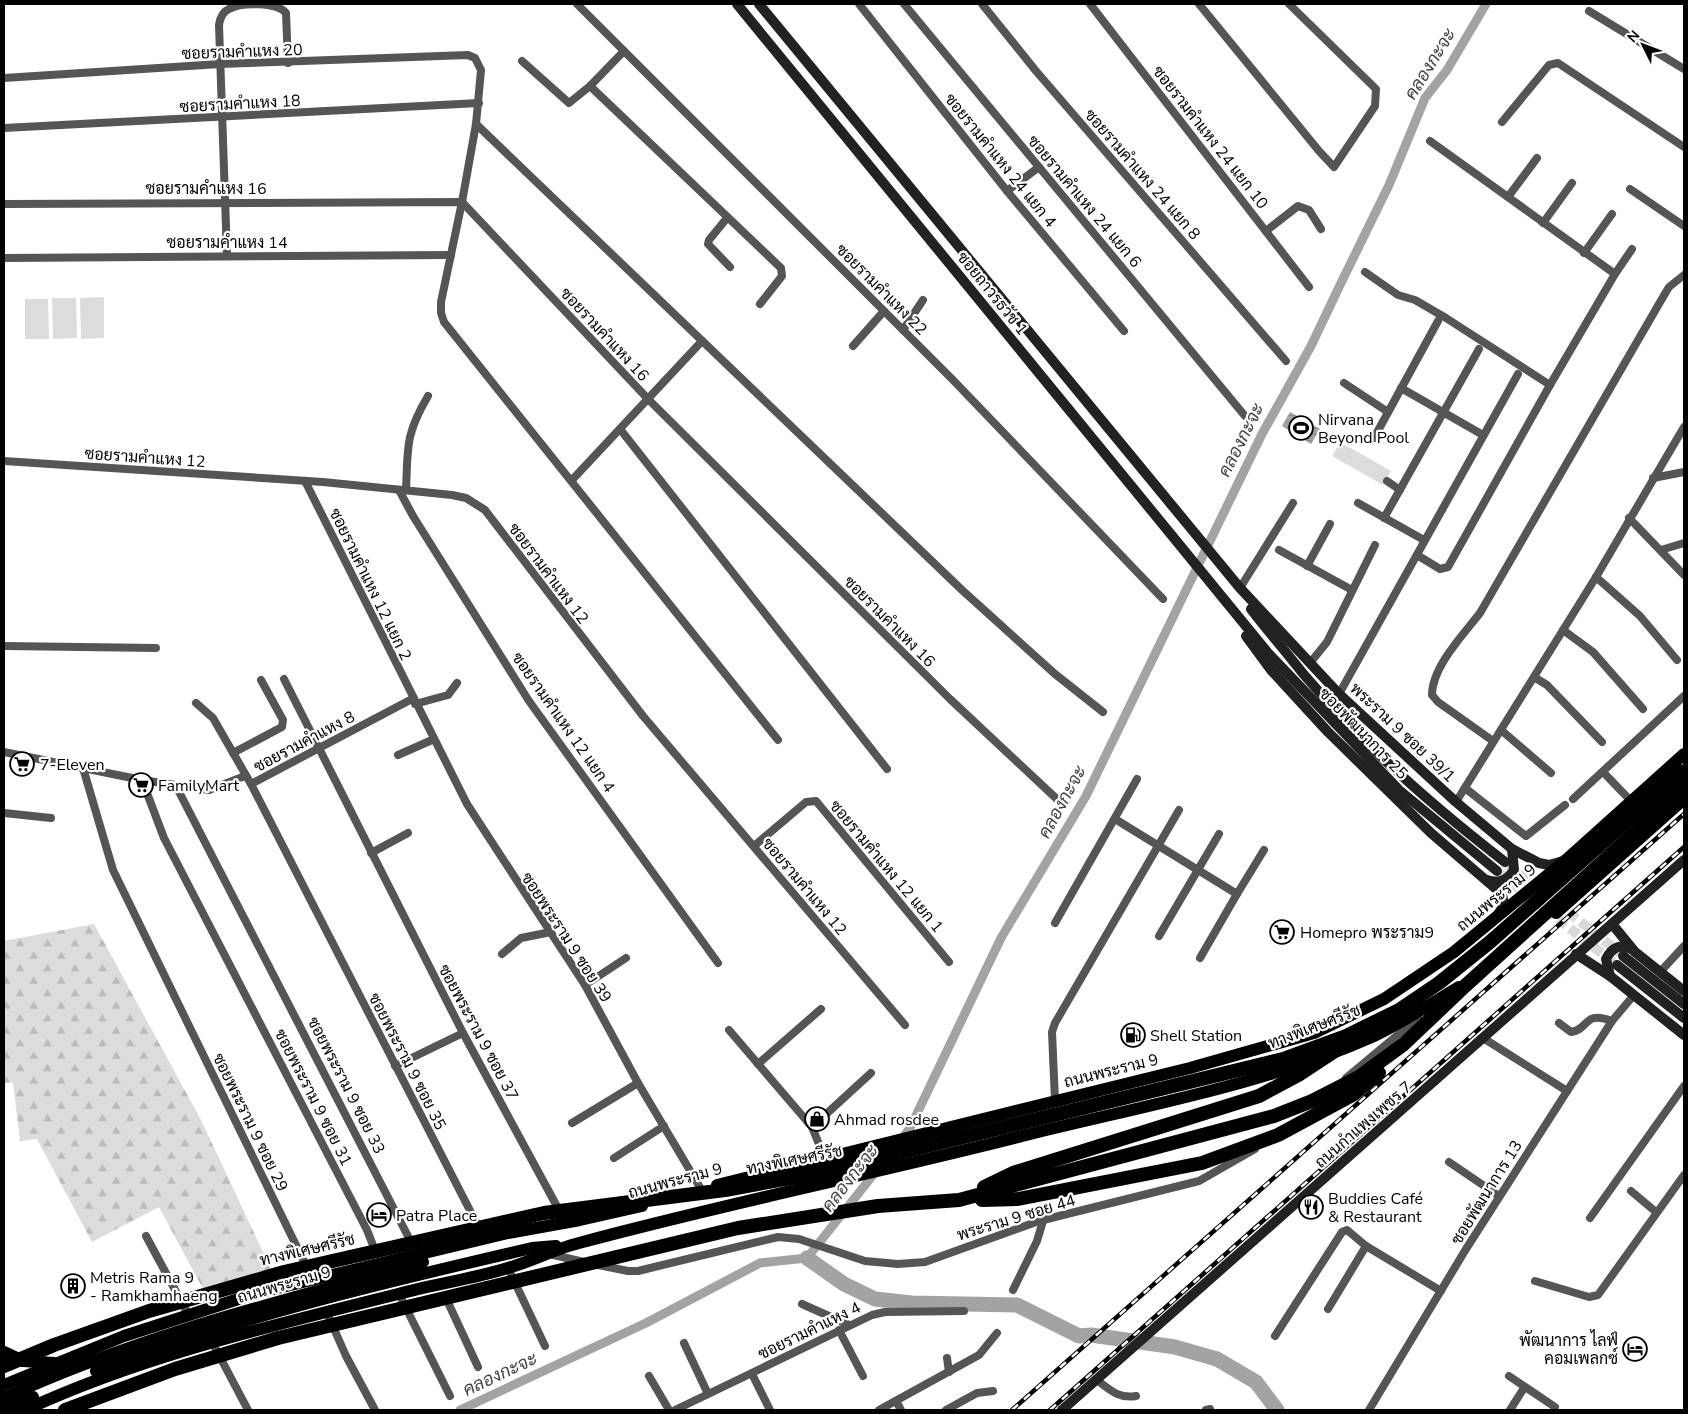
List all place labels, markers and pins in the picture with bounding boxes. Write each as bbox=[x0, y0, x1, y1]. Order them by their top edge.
place label: Nirvana Beyond Pool bbox=[1318, 409, 1409, 449]
sports icon: Nirvana Beyond Pool bbox=[1288, 415, 1314, 441]
supermarket icon: 7-Eleven bbox=[9, 751, 35, 777]
place label: 7-Eleven bbox=[40, 754, 105, 776]
supermarket icon: FamilyMart bbox=[128, 772, 154, 798]
place label: FamilyMart bbox=[158, 775, 239, 797]
supermarket icon: Homepro พระราม9 bbox=[1269, 919, 1295, 945]
place label: Homepro พระราม9 bbox=[1300, 922, 1434, 944]
fuel station icon: Shell Station bbox=[1120, 1022, 1146, 1048]
place label: Shell Station bbox=[1150, 1025, 1242, 1047]
shop icon: Ahmad rosdee bbox=[804, 1106, 830, 1132]
place label: Ahmad rosdee bbox=[834, 1109, 939, 1131]
place label: Buddies Café & Restaurant bbox=[1328, 1188, 1423, 1228]
restaurant icon: Buddies Café & Restaurant bbox=[1298, 1194, 1324, 1220]
hotel icon: Patra Place bbox=[366, 1202, 392, 1228]
place label: Patra Place bbox=[396, 1205, 477, 1227]
place label: Metris Rama 9 - Ramkhamhaeng bbox=[90, 1267, 218, 1307]
building icon: Metris Rama 9 - Ramkhamhaeng bbox=[60, 1273, 86, 1299]
place label: พัฒนาการ ไลฟ์ คอมเพลกซ์ bbox=[1519, 1329, 1618, 1370]
hotel icon: พัฒนาการ ไลฟ์ คอมเพลกซ์ bbox=[1622, 1336, 1648, 1362]

